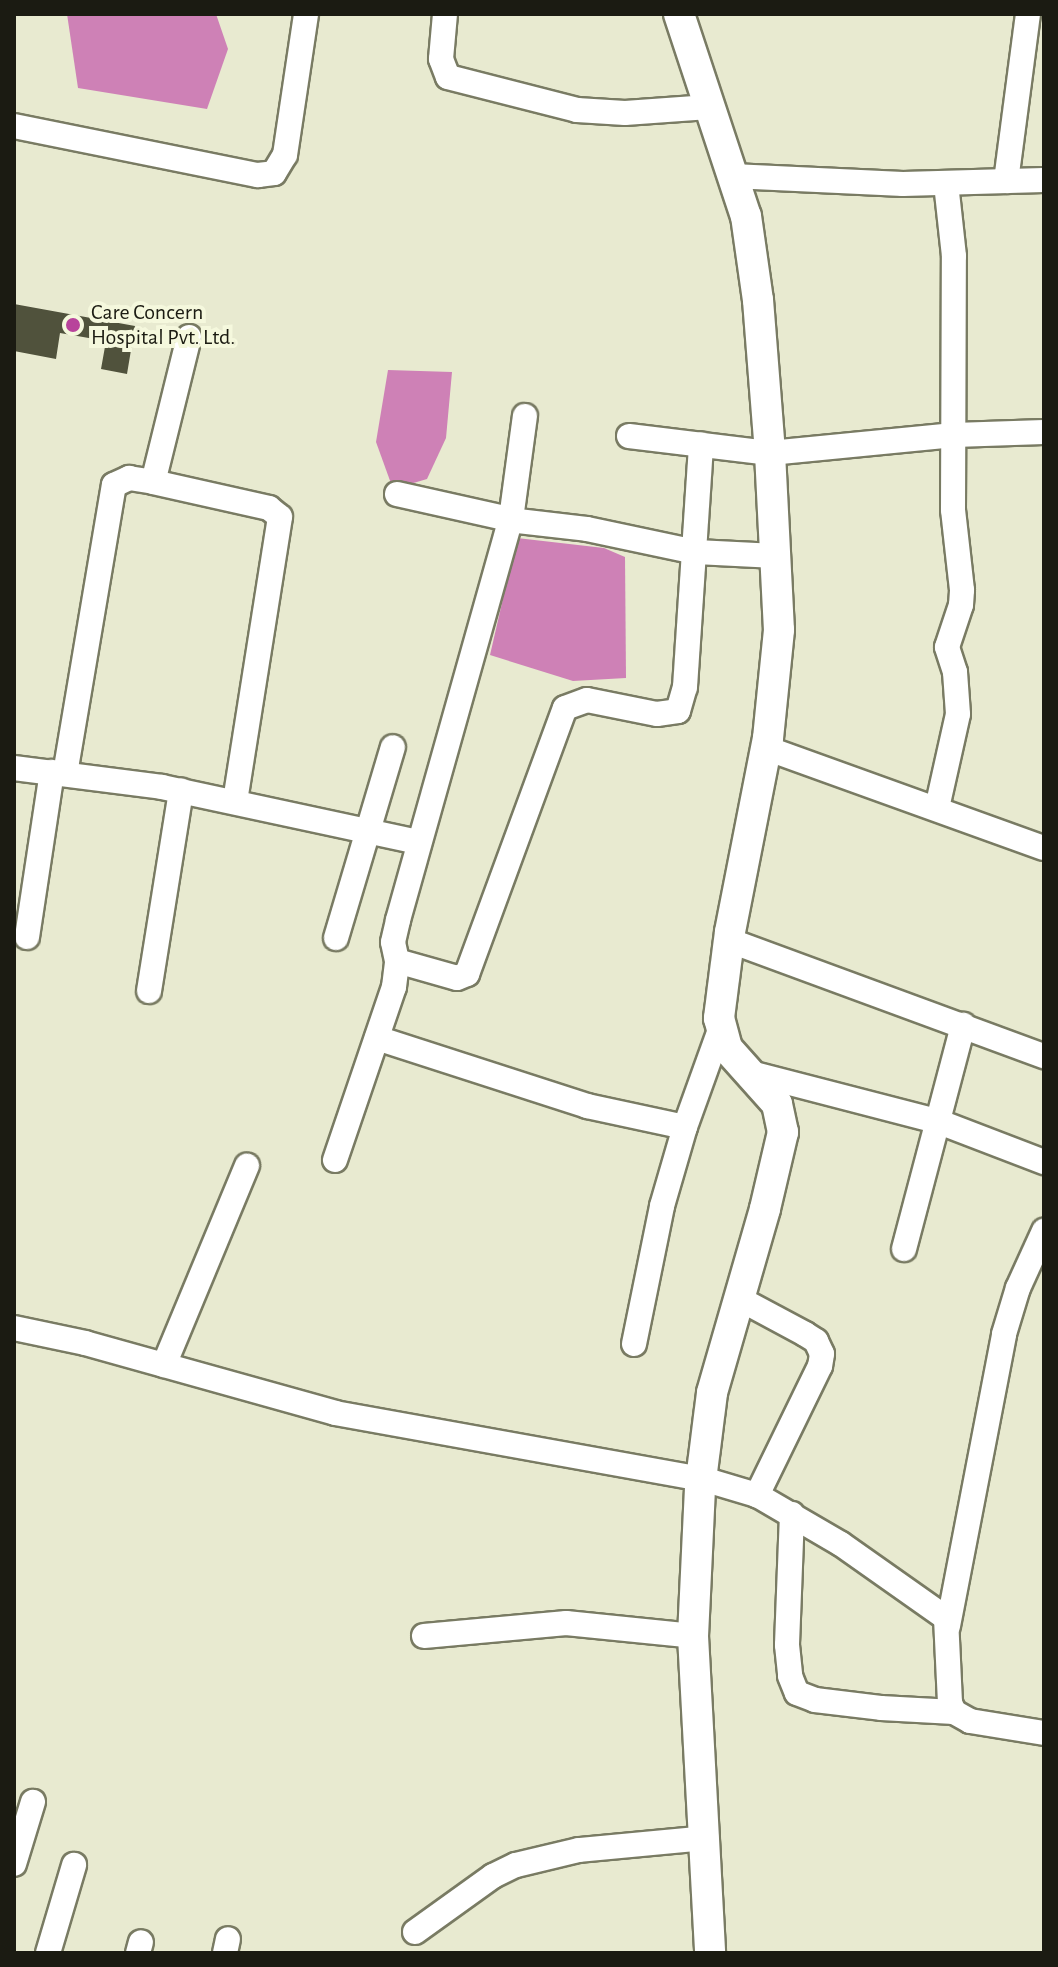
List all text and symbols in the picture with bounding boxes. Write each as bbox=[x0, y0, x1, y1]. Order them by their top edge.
place label: Care Concern Hospital Pvt. Ltd. bbox=[91, 299, 235, 350]
marker: Care Concern Hospital Pvt. Ltd. bbox=[62, 314, 84, 336]

